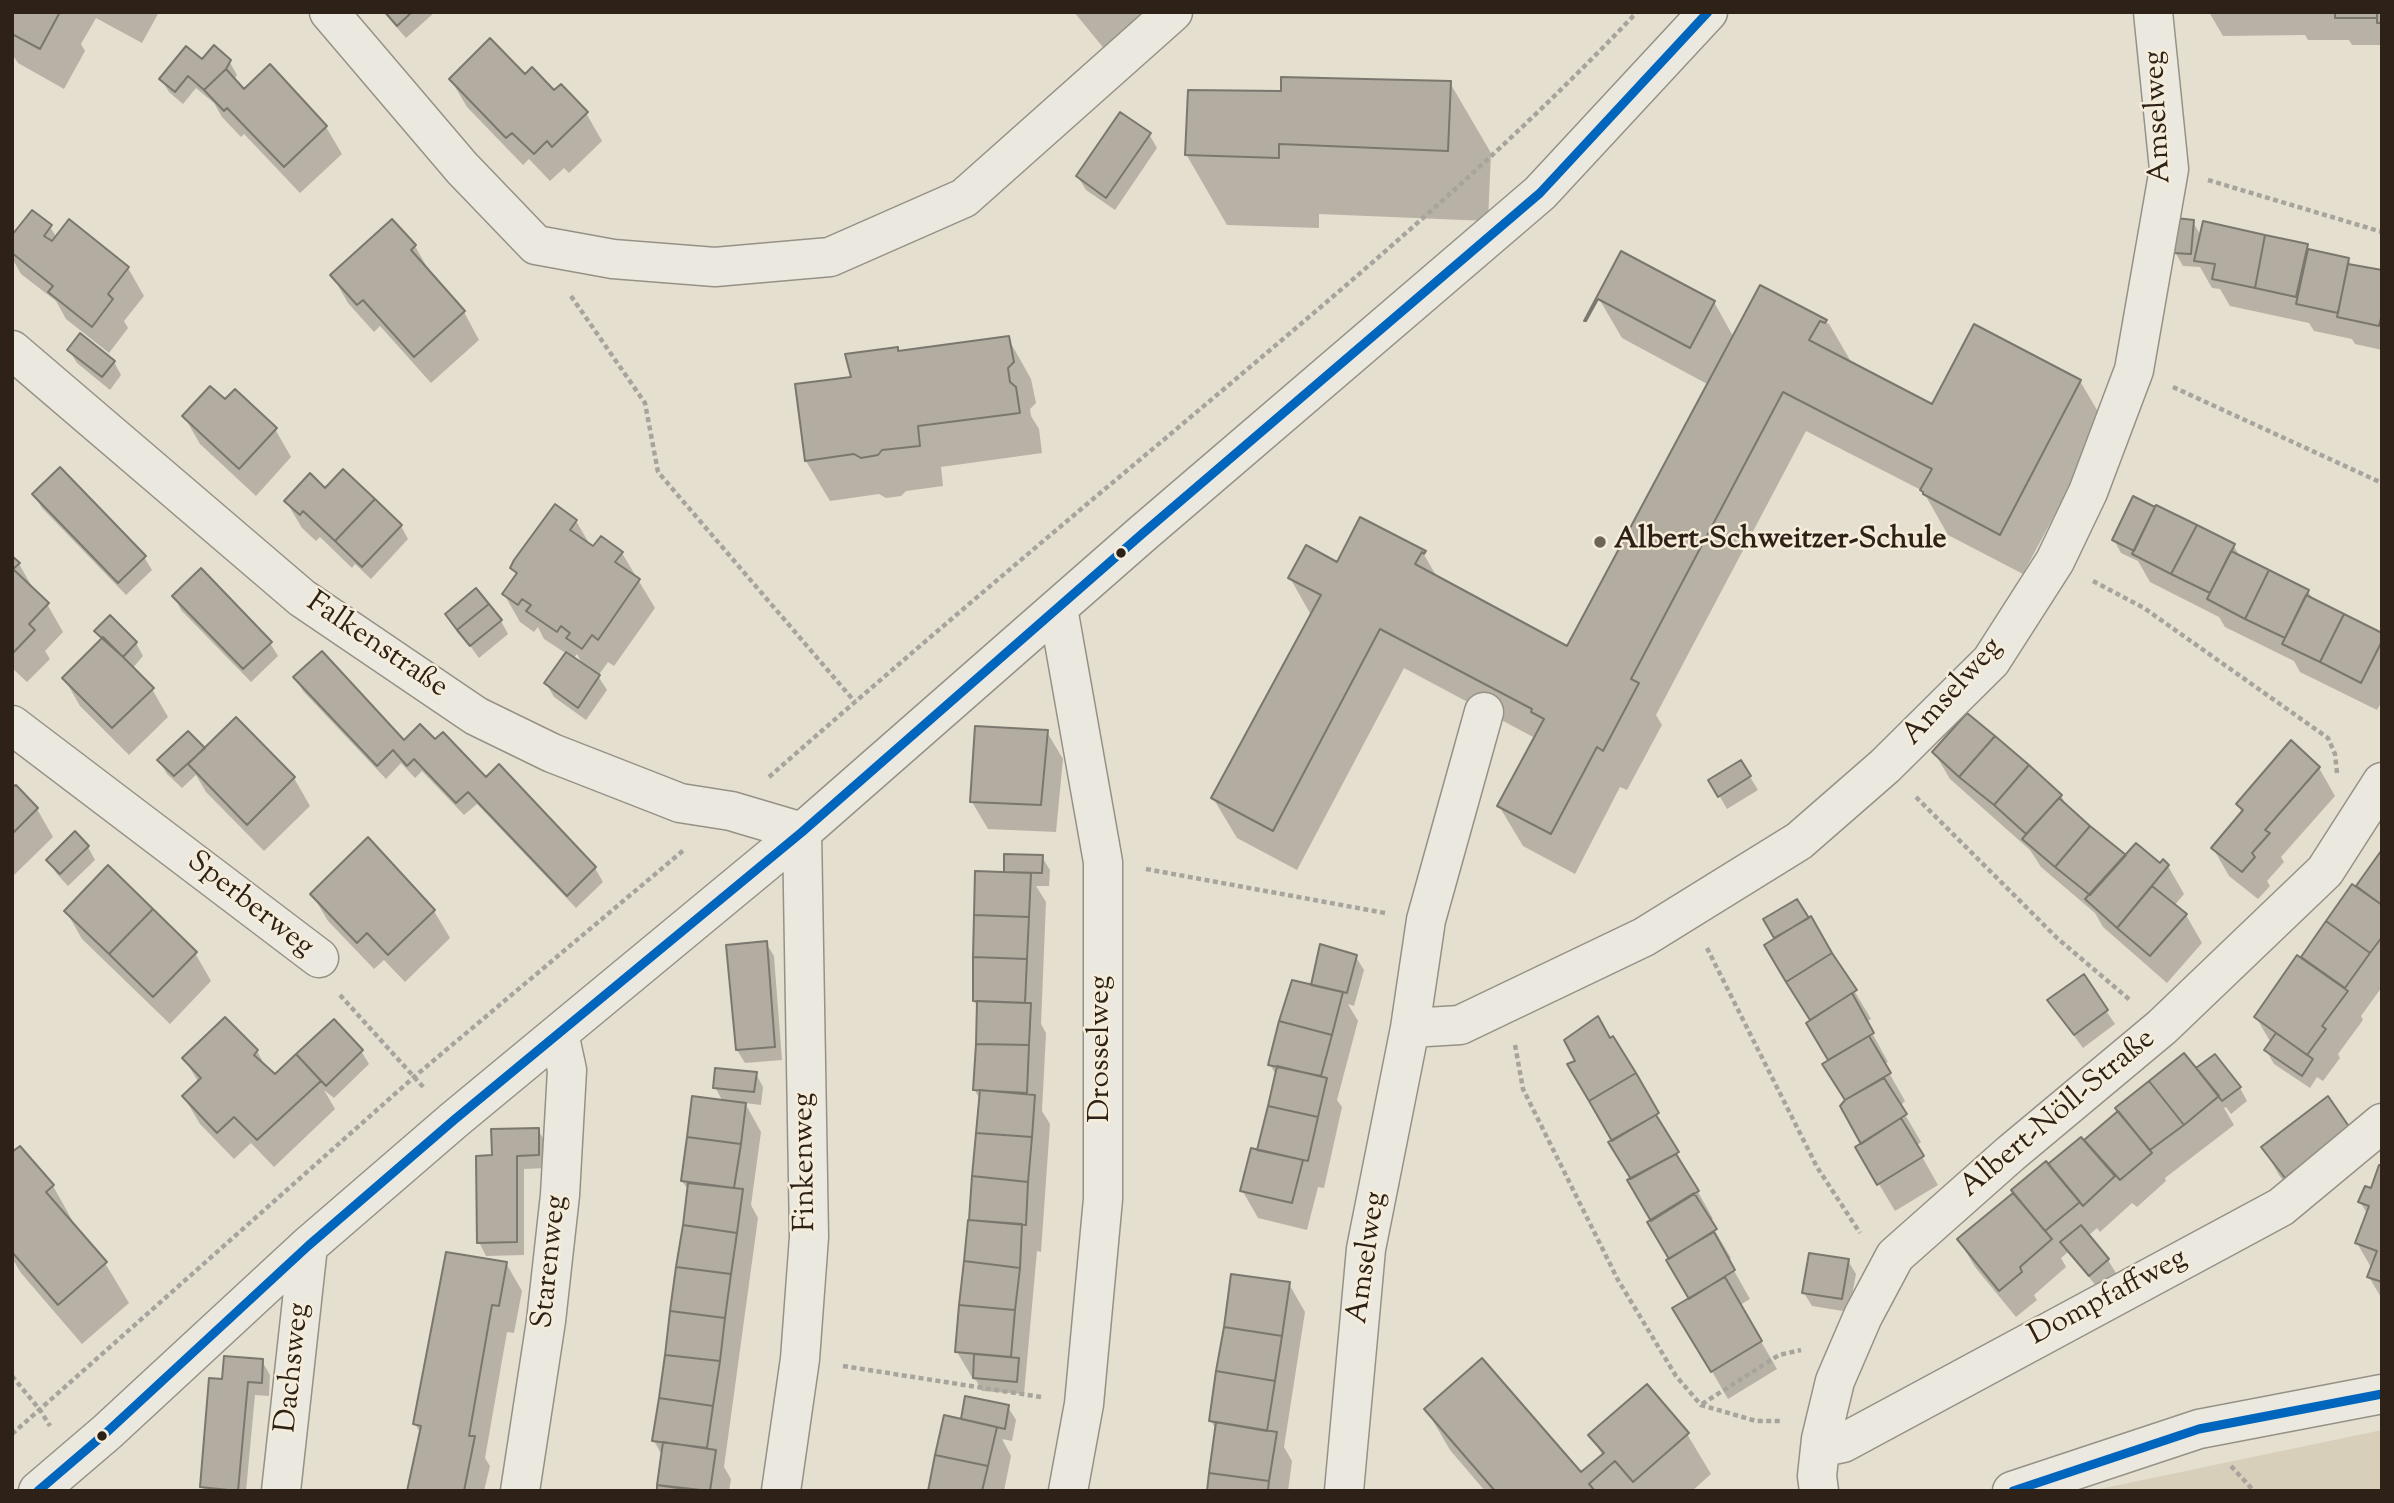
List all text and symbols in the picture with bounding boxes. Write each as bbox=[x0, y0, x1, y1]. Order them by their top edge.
street label: Amselweg bbox=[2139, 50, 2181, 184]
place label: Albert-Schweitzer-Schule bbox=[1614, 524, 1947, 560]
marker: Albert-Schweitzer-Schule bbox=[1592, 534, 1608, 550]
unlabelled marker bbox=[1114, 546, 1128, 560]
street label: Falkenstraße bbox=[298, 586, 454, 708]
street label: Amselweg bbox=[1896, 632, 2012, 754]
street label: Sperberweg bbox=[178, 845, 320, 967]
street label: Drosselweg bbox=[1085, 975, 1121, 1123]
street label: Albert-Nöll-Straße bbox=[1954, 1023, 2164, 1207]
street label: Finkenweg bbox=[788, 1092, 826, 1232]
street label: Amselweg bbox=[1342, 1190, 1396, 1326]
street label: Starenweg bbox=[527, 1194, 577, 1330]
street label: Dompfaffweg bbox=[2024, 1242, 2194, 1356]
street label: Dachsweg bbox=[270, 1301, 320, 1435]
unlabelled marker bbox=[95, 1429, 109, 1443]

